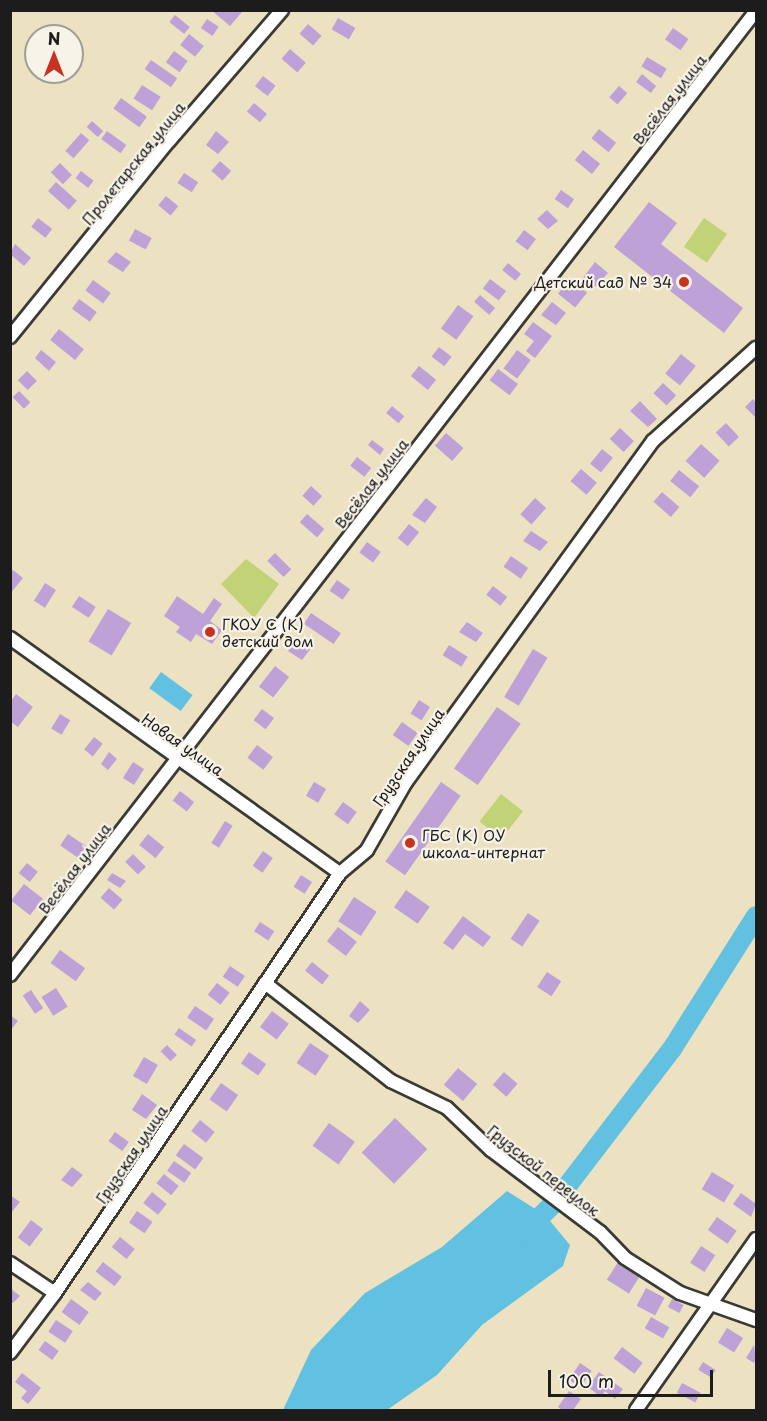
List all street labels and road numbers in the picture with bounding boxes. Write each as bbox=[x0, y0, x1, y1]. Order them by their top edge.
street label: Весёлая улица bbox=[628, 50, 710, 148]
street label: Пролетарская улица bbox=[78, 97, 188, 229]
street label: Весёлая улица bbox=[330, 434, 412, 532]
street label: Грузская улица bbox=[368, 704, 448, 810]
street label: Новая улица bbox=[139, 709, 227, 779]
street label: Весёлая улица bbox=[34, 819, 114, 917]
street label: Грузская улица bbox=[91, 1101, 171, 1207]
street label: Грузской переулок bbox=[484, 1121, 604, 1219]

